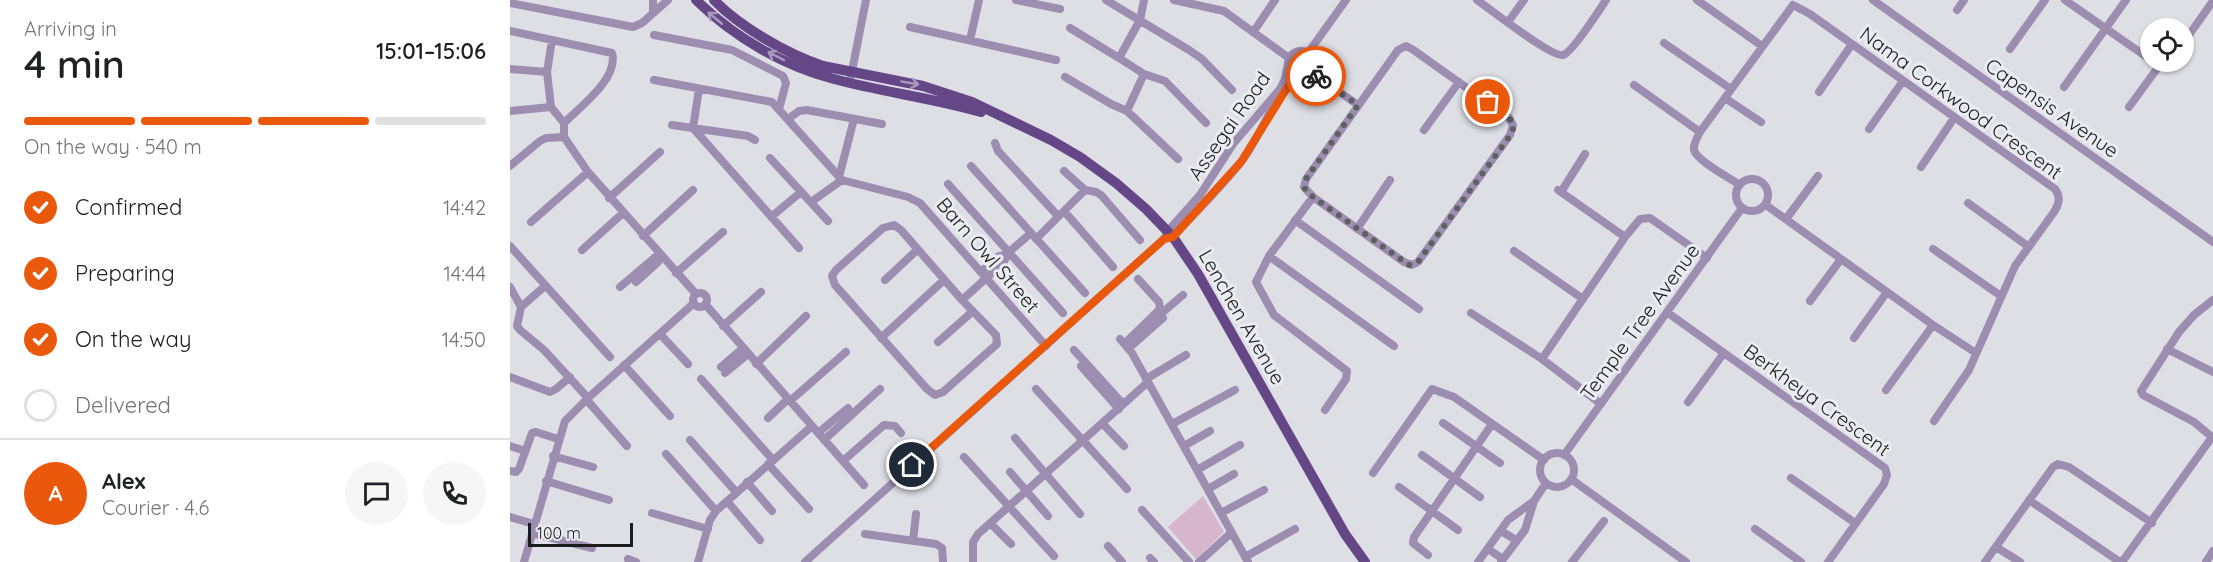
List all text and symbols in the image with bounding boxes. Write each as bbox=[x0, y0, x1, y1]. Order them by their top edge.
one-way arrow bbox=[707, 11, 723, 24]
text: Arriving in bbox=[24, 16, 117, 41]
map controls bbox=[2140, 18, 2194, 72]
button: locate bbox=[2140, 18, 2194, 72]
street label: Nama Corkwood Crescent bbox=[1855, 21, 2067, 184]
text: 15:01–15:06 bbox=[376, 37, 486, 65]
text: 4 min bbox=[24, 39, 125, 88]
courier bbox=[1286, 46, 1346, 106]
one-way arrow bbox=[767, 50, 785, 62]
street label: Capensis Avenue bbox=[1981, 52, 2124, 163]
icon: bike bbox=[1300, 60, 1333, 93]
street label: Assegai Road bbox=[1182, 67, 1275, 185]
pin bbox=[1462, 76, 1513, 127]
one-way arrow bbox=[899, 78, 919, 89]
icon: bag bbox=[1471, 85, 1504, 118]
text: On the way · 540 m bbox=[24, 134, 202, 159]
icon: check bbox=[24, 191, 57, 224]
street label: Barn Owl Street bbox=[931, 192, 1045, 318]
text: Confirmed bbox=[75, 193, 182, 221]
text: 14:42 bbox=[443, 195, 486, 220]
street label: Temple Tree Avenue bbox=[1574, 239, 1705, 405]
street label: Lenchen Avenue bbox=[1194, 245, 1291, 389]
icon: check bbox=[24, 257, 57, 290]
text: Preparing bbox=[75, 259, 175, 287]
text: 14:44 bbox=[444, 261, 486, 286]
icon: check bbox=[24, 323, 57, 356]
text: On the way bbox=[75, 325, 191, 353]
text: 14:50 bbox=[442, 327, 486, 352]
street label: Berkheya Crescent bbox=[1739, 338, 1896, 461]
text: Delivered bbox=[75, 391, 171, 419]
pin bbox=[886, 439, 937, 490]
icon: home bbox=[895, 448, 928, 481]
button: chat bbox=[345, 462, 408, 525]
button: phone bbox=[423, 462, 486, 525]
text: Alex bbox=[102, 467, 145, 495]
text: A bbox=[48, 479, 63, 507]
text: Courier · 4.6 bbox=[102, 495, 209, 520]
scale bar bbox=[528, 520, 633, 548]
text: 100 m bbox=[537, 523, 581, 543]

